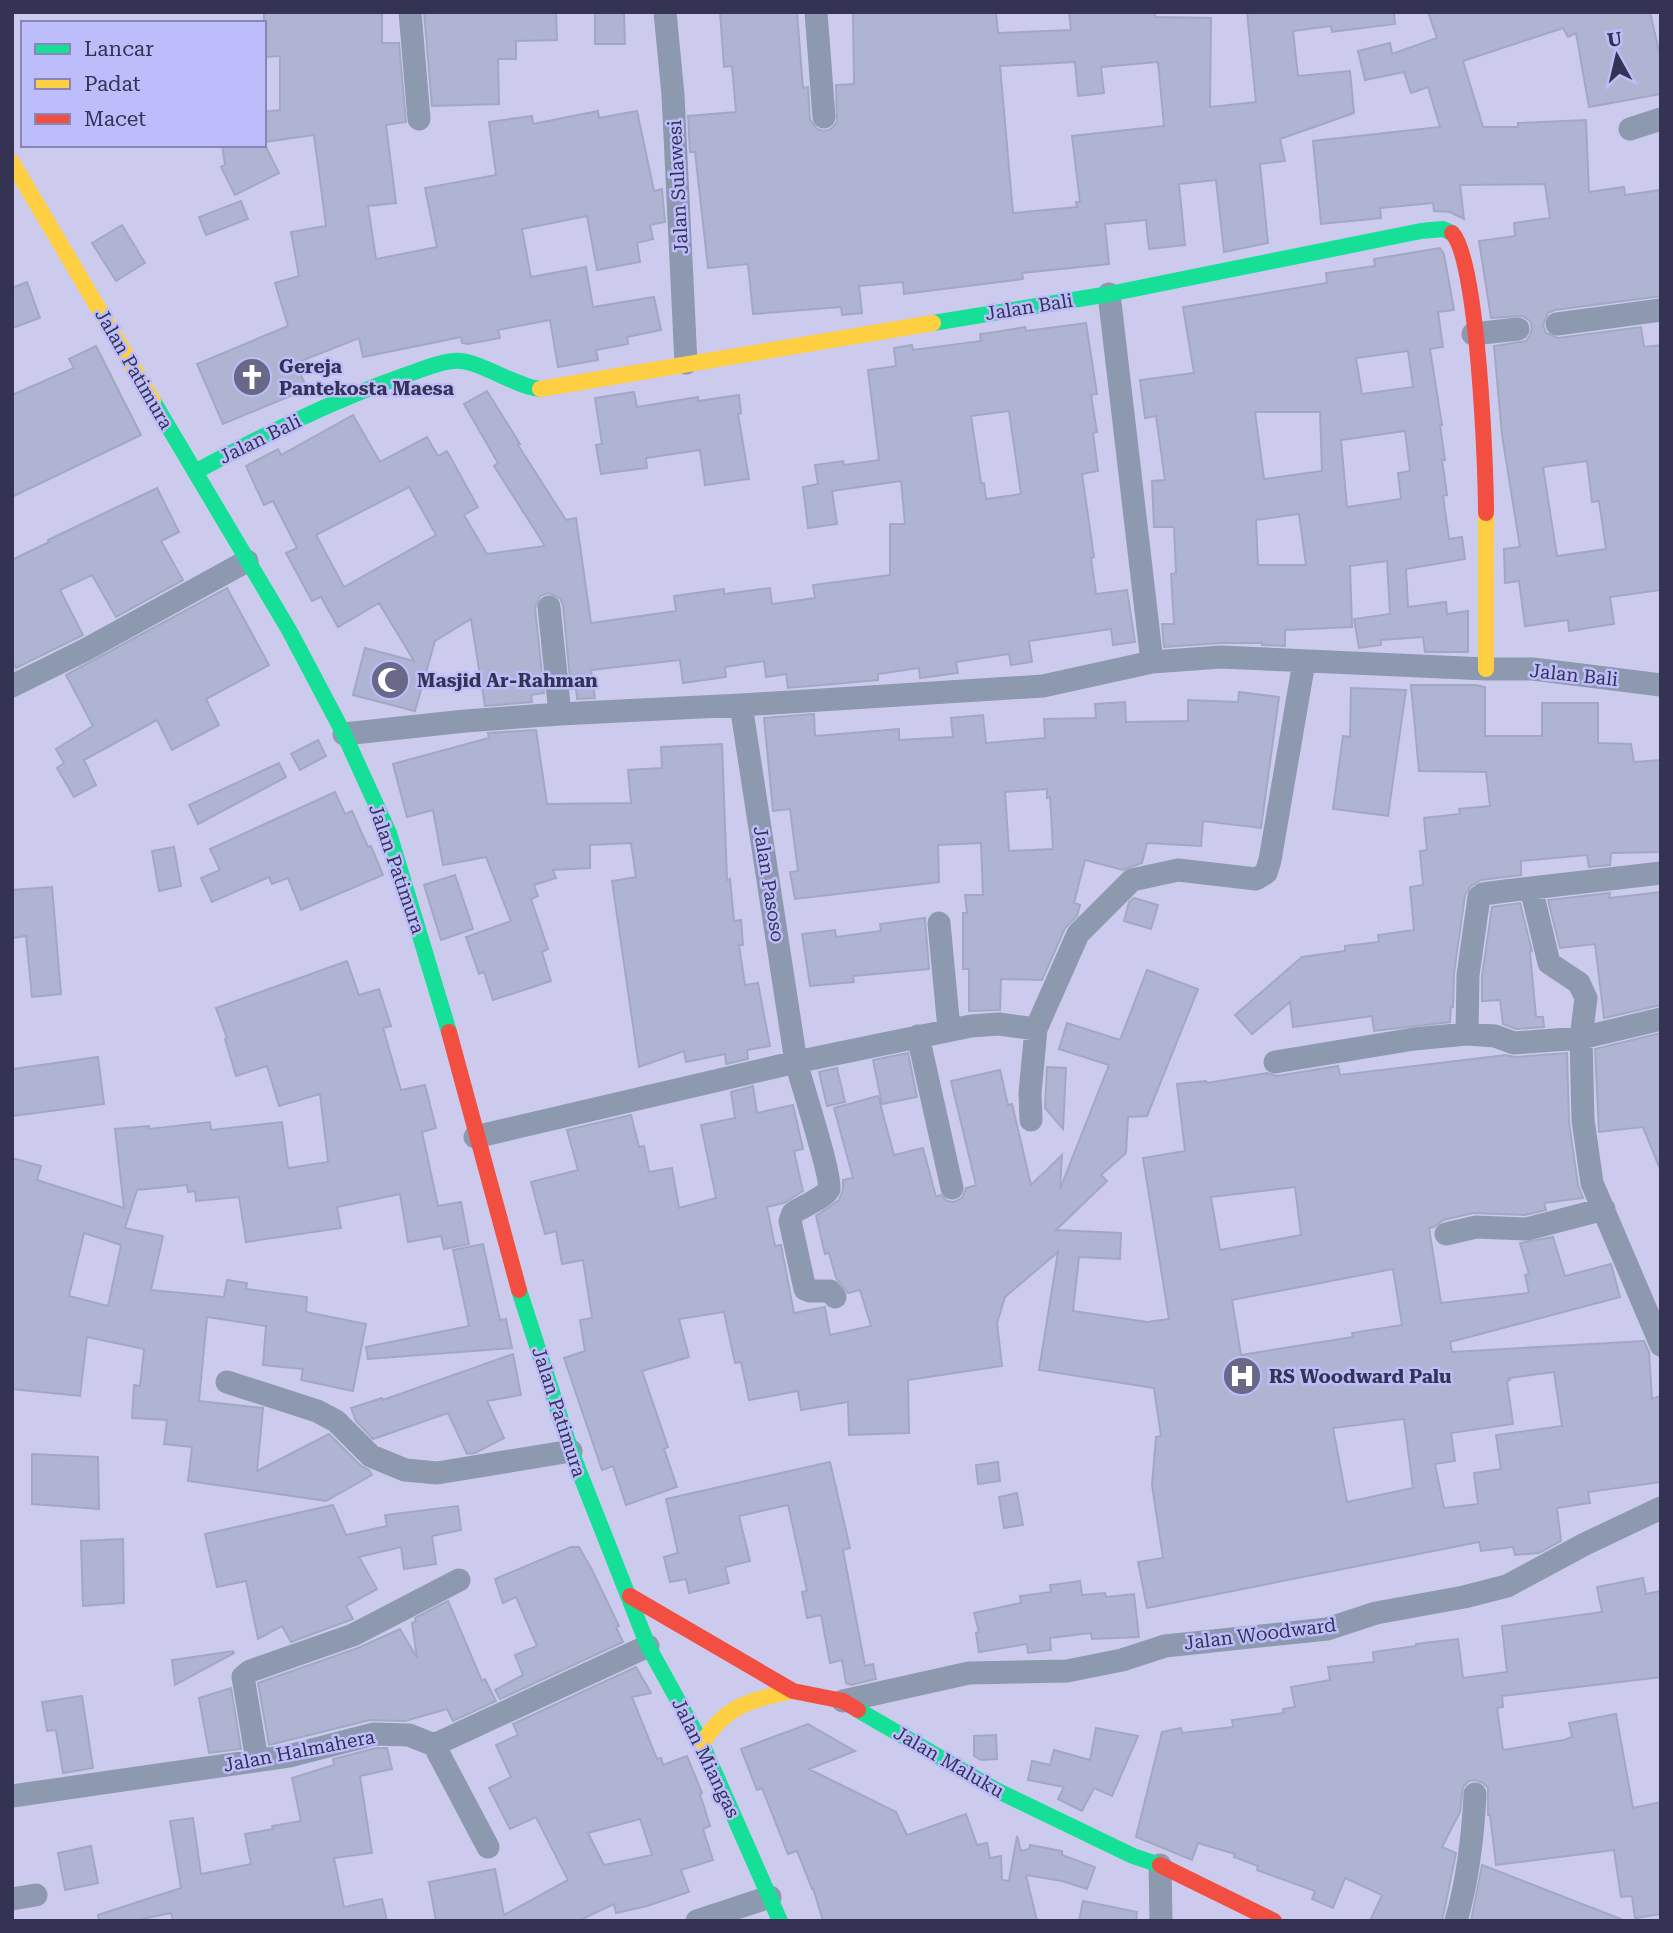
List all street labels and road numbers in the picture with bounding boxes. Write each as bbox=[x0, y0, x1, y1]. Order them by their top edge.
street label: Jalan Sulawesi bbox=[663, 119, 693, 255]
street label: Jalan Bali bbox=[983, 289, 1075, 325]
street label: Jalan Patimura bbox=[90, 305, 178, 434]
street label: Jalan Bali bbox=[215, 409, 305, 469]
street label: Jalan Bali bbox=[1529, 659, 1619, 691]
street label: Jalan Patimura bbox=[364, 801, 430, 938]
street label: Jalan Pasoso bbox=[748, 824, 790, 944]
street label: Jalan Patimura bbox=[527, 1344, 591, 1481]
street label: Jalan Woodward bbox=[1183, 1613, 1337, 1655]
street label: Jalan Miangas bbox=[667, 1694, 745, 1822]
street label: Jalan Maluku bbox=[890, 1721, 1008, 1803]
street label: Jalan Halmahera bbox=[221, 1725, 377, 1777]

